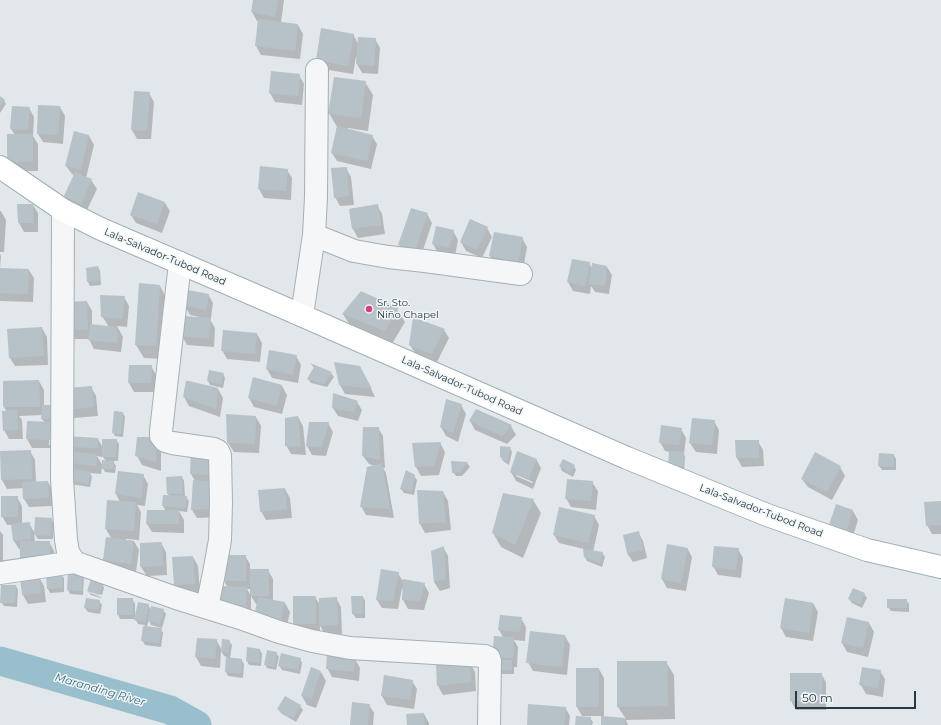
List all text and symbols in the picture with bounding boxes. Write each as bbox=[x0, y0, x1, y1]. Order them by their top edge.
street label: Lala-Salvador-Tubod Road bbox=[102, 226, 228, 288]
place label: Sr. Sto. Niño Chapel bbox=[377, 297, 439, 320]
marker: Sr. Sto. Niño Chapel bbox=[364, 304, 374, 314]
street label: Lala-Salvador-Tubod Road bbox=[400, 354, 524, 418]
street label: Lala-Salvador-Tubod Road bbox=[698, 482, 824, 540]
water label: Maranding River bbox=[53, 671, 147, 709]
scale bar bbox=[797, 683, 918, 709]
text: 50 m bbox=[802, 690, 833, 705]

